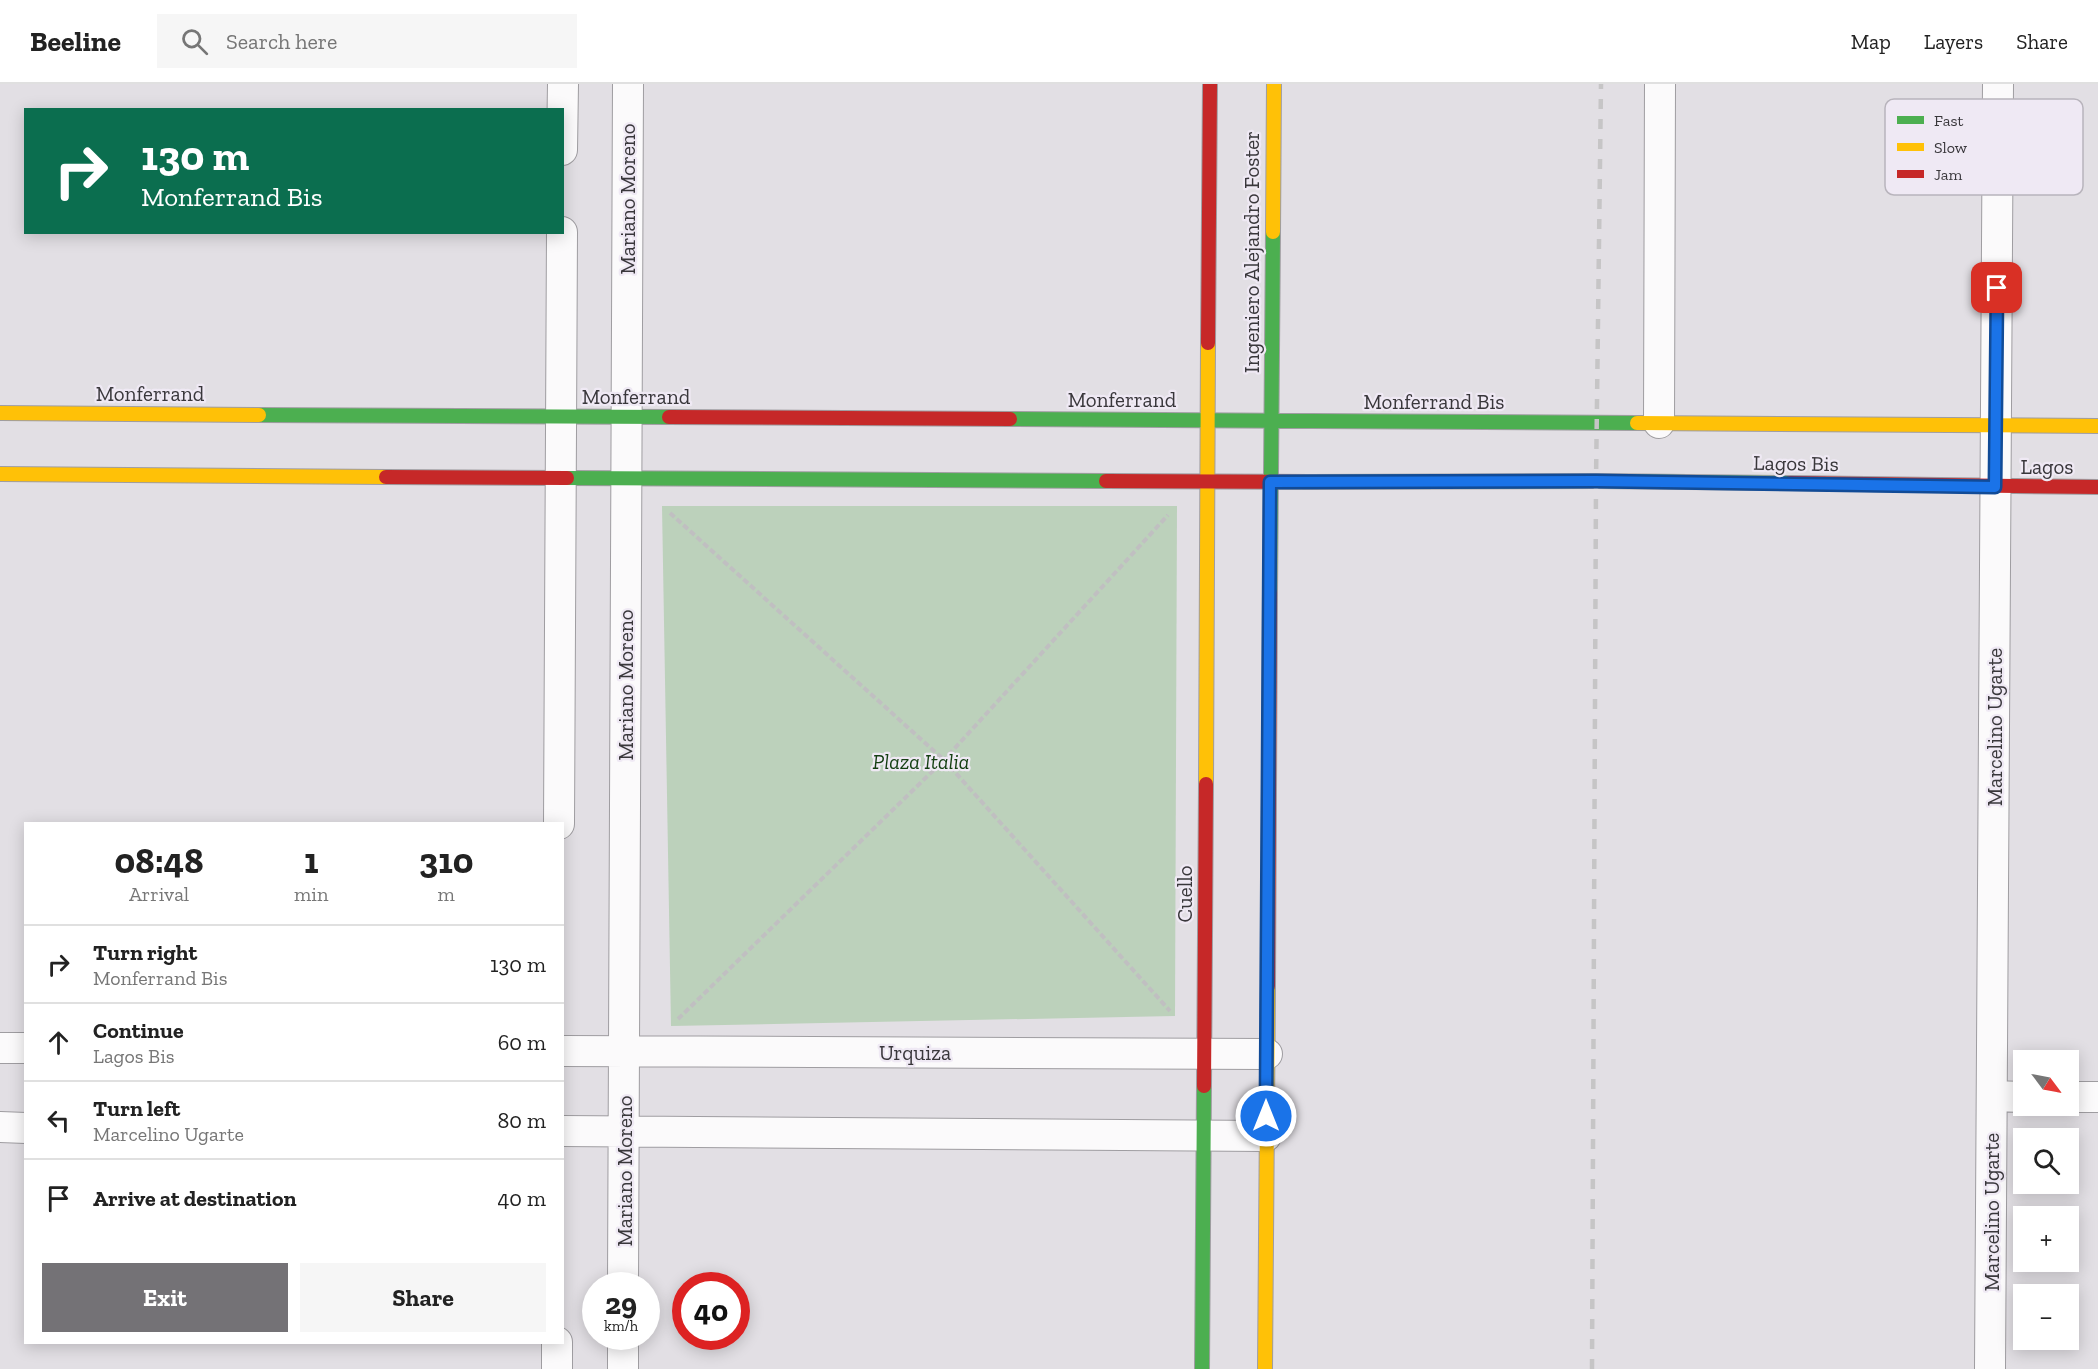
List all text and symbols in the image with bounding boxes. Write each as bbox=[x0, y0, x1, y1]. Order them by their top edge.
search box bbox=[157, 14, 577, 68]
text: Beeline bbox=[30, 25, 121, 58]
icon: search bbox=[178, 25, 211, 58]
text: Search here bbox=[226, 28, 337, 55]
text: Map bbox=[1851, 29, 1891, 54]
text: Layers bbox=[1924, 29, 1983, 54]
text: Share bbox=[2016, 29, 2068, 54]
legend bbox=[1885, 99, 2083, 195]
text: Fast bbox=[1934, 111, 1963, 130]
street label: Mariano Moreno bbox=[615, 123, 640, 275]
text: 130 m bbox=[141, 130, 249, 181]
street label: Ingeniero Alejandro Foster bbox=[1239, 131, 1265, 373]
icon: right bbox=[42, 132, 120, 210]
text: Slow bbox=[1934, 138, 1968, 157]
text: Jam bbox=[1934, 165, 1963, 184]
text: Monferrand Bis bbox=[141, 181, 322, 213]
pin bbox=[1971, 262, 2022, 313]
icon: arrive bbox=[1980, 271, 2013, 304]
street label: Monferrand bbox=[96, 381, 205, 406]
street label: Monferrand bbox=[582, 384, 691, 409]
street label: Monferrand bbox=[1068, 387, 1177, 412]
street label: Monferrand Bis bbox=[1363, 389, 1505, 414]
street label: Lagos Bis bbox=[1753, 450, 1839, 476]
street label: Lagos bbox=[2020, 454, 2074, 479]
street label: Mariano Moreno bbox=[613, 609, 638, 761]
street label: Marcelino Ugarte bbox=[1982, 648, 2007, 806]
park label: Plaza Italia bbox=[873, 749, 969, 774]
text: 08:48 bbox=[115, 839, 204, 882]
text: 1 bbox=[304, 839, 319, 882]
text: 310 bbox=[419, 839, 473, 882]
street label: Cuello bbox=[1172, 865, 1197, 923]
text: Arrival bbox=[129, 882, 189, 906]
text: min bbox=[294, 882, 328, 906]
text: m bbox=[438, 882, 455, 906]
text: Turn right bbox=[93, 939, 197, 966]
icon: right bbox=[42, 948, 75, 981]
text: 130 m bbox=[490, 951, 546, 978]
text: Monferrand Bis bbox=[93, 966, 227, 990]
text: Continue bbox=[93, 1017, 184, 1044]
icon: ahead bbox=[42, 1026, 75, 1059]
text: 60 m bbox=[498, 1029, 546, 1056]
street label: Urquiza bbox=[879, 1040, 951, 1065]
text: Lagos Bis bbox=[93, 1044, 175, 1068]
north arrow bbox=[2013, 1050, 2079, 1116]
map controls bbox=[2013, 1050, 2079, 1350]
position arrow bbox=[1234, 1084, 1298, 1148]
text: Turn left bbox=[93, 1095, 180, 1122]
street label: Mariano Moreno bbox=[612, 1095, 637, 1247]
icon: left bbox=[42, 1104, 75, 1137]
text: 80 m bbox=[498, 1107, 546, 1134]
text: Marcelino Ugarte bbox=[93, 1122, 244, 1146]
button: search bbox=[2013, 1128, 2079, 1194]
street label: Marcelino Ugarte bbox=[1979, 1133, 2004, 1291]
icon: arrive bbox=[42, 1182, 75, 1215]
text: Arrive at destination bbox=[93, 1185, 296, 1212]
text: 40 m bbox=[497, 1185, 546, 1212]
button: + bbox=[2013, 1206, 2079, 1272]
button: Exit bbox=[42, 1263, 288, 1332]
button: Share bbox=[300, 1263, 546, 1332]
speed limit sign: 40 bbox=[672, 1272, 750, 1350]
button: − bbox=[2013, 1284, 2079, 1350]
text: 29 bbox=[605, 1286, 637, 1322]
text: km/h bbox=[604, 1317, 638, 1335]

